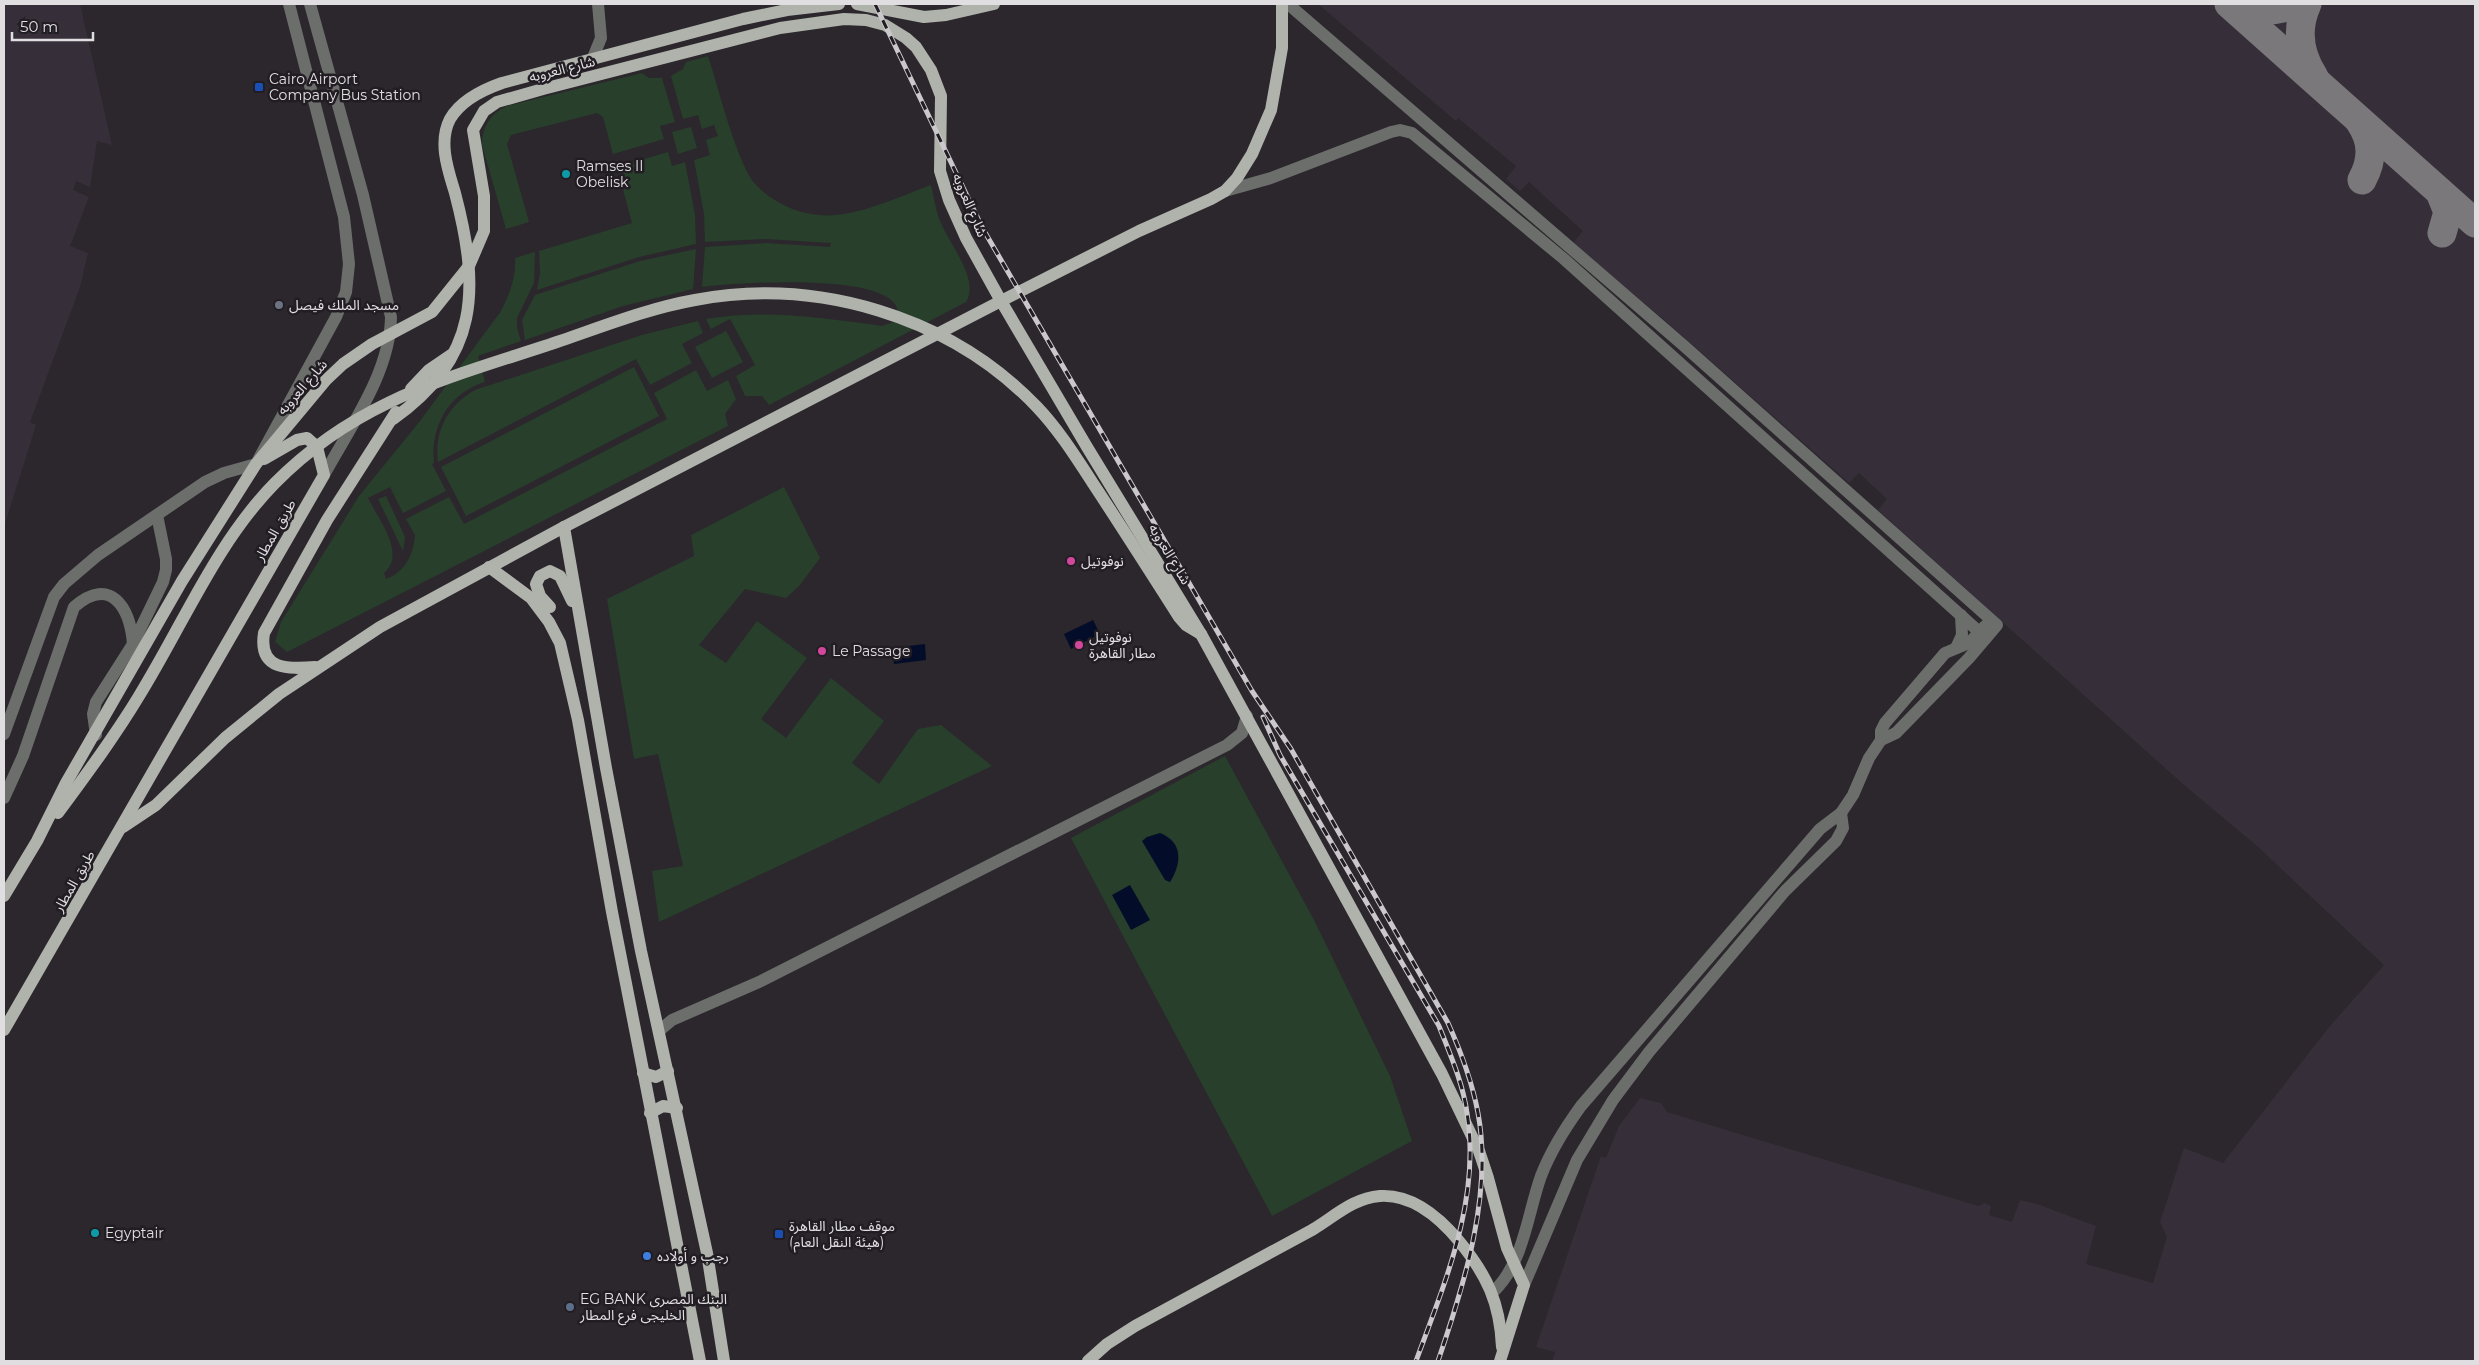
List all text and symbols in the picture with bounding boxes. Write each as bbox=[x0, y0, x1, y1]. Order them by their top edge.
scale bar bbox=[12, 10, 94, 42]
text: 50 m bbox=[20, 17, 58, 36]
street label: شارع العروبه bbox=[527, 52, 597, 88]
place label: Cairo Airport Company Bus Station bbox=[269, 70, 421, 104]
marker: Cairo Airport Company Bus Station bbox=[253, 81, 265, 93]
place label: Ramses II Obelisk bbox=[576, 157, 643, 191]
marker: Ramses II Obelisk bbox=[560, 168, 572, 180]
street label: شارع العروبه bbox=[947, 170, 991, 240]
place label: مسجد الملك فيصل bbox=[289, 296, 399, 314]
marker: مسجد الملك فيصل bbox=[273, 299, 285, 311]
street label: شارع العروبه bbox=[273, 356, 332, 420]
street label: طريق المطار bbox=[250, 496, 301, 565]
street label: شارع العروبه bbox=[1143, 520, 1195, 589]
place label: نوفوتيل bbox=[1081, 552, 1124, 570]
marker: نوفوتيل bbox=[1065, 555, 1077, 567]
place label: نوفوتيل مطار القاهرة bbox=[1089, 628, 1156, 662]
marker: نوفوتيل مطار القاهرة bbox=[1073, 639, 1085, 651]
place label: Le Passage bbox=[832, 642, 910, 660]
marker: Le Passage bbox=[816, 645, 828, 657]
street label: طريق المطار bbox=[49, 847, 100, 916]
place label: موقف مطار القاهرة (هيئة النقل العام) bbox=[789, 1217, 895, 1253]
place label: Egyptair bbox=[105, 1224, 164, 1242]
marker: Egyptair bbox=[89, 1227, 101, 1239]
marker: موقف مطار القاهرة (هيئة النقل العام) bbox=[773, 1228, 785, 1240]
place label: رجب و أولاده bbox=[657, 1247, 729, 1265]
marker: رجب و أولاده bbox=[641, 1250, 653, 1262]
place label: EG BANK البنك المصرى الخليجى فرع المطار bbox=[579, 1290, 727, 1326]
marker: EG BANK البنك المصرى الخليجى فرع المطار bbox=[564, 1301, 576, 1313]

